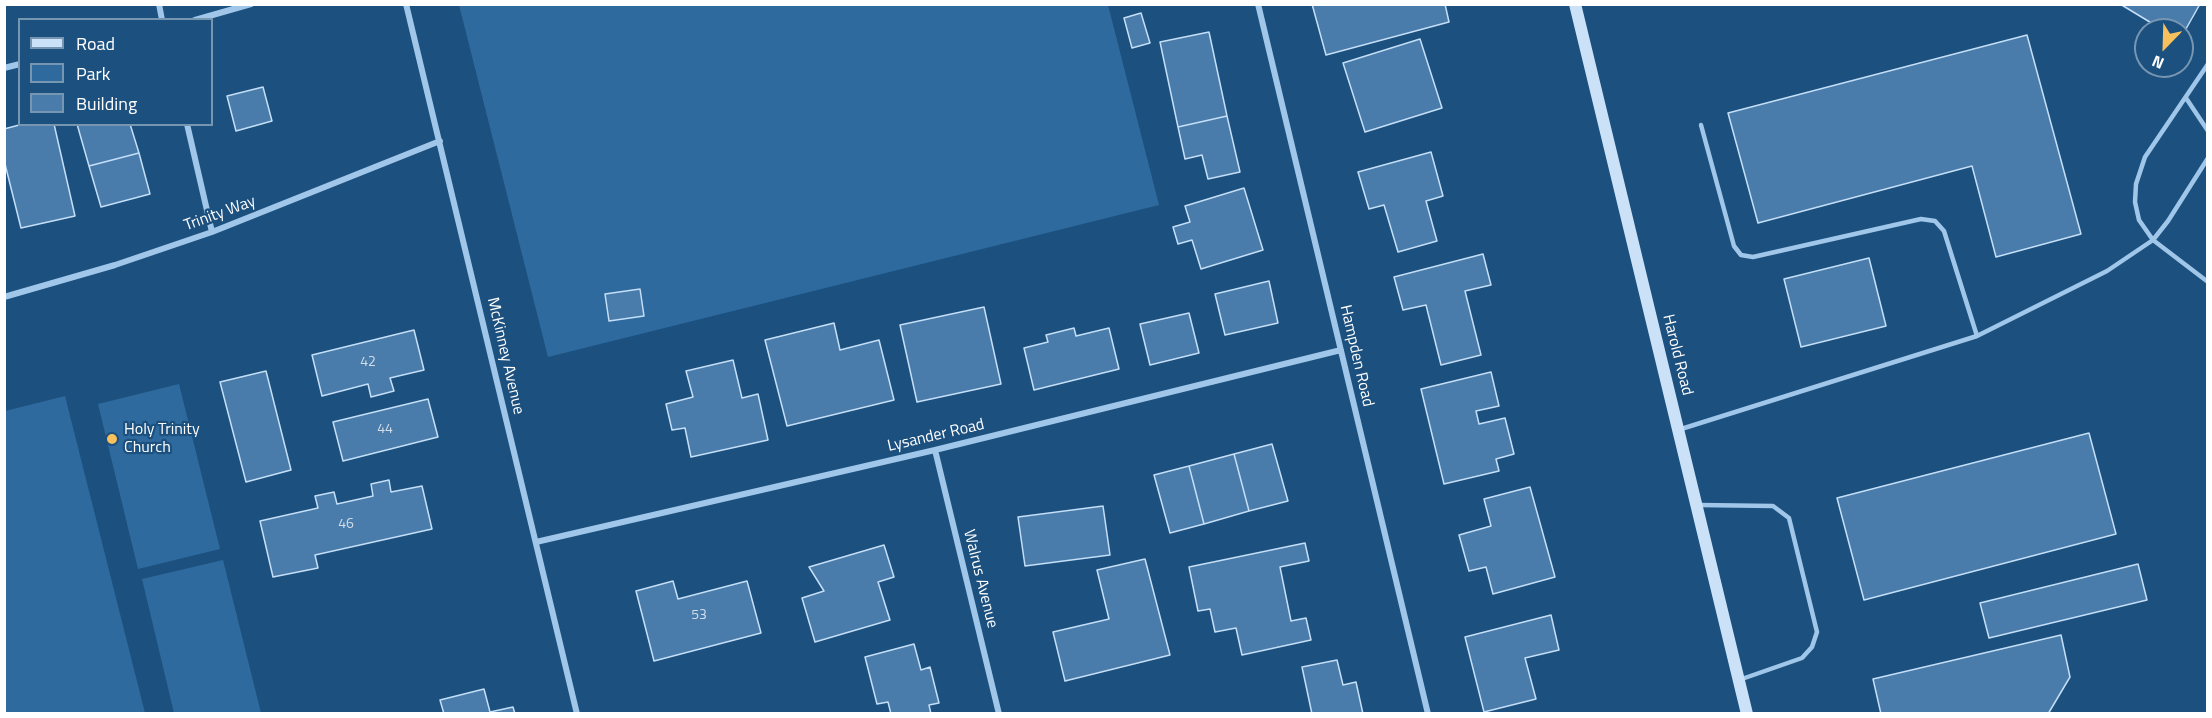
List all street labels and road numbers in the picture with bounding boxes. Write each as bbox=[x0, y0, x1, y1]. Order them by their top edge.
street label: Trinity Way bbox=[182, 192, 258, 236]
street label: McKinney Avenue bbox=[482, 296, 528, 416]
street label: Hampden Road bbox=[1335, 303, 1377, 409]
street label: Harold Road bbox=[1658, 312, 1696, 398]
street label: Lysander Road bbox=[886, 416, 986, 456]
street label: Walrus Avenue bbox=[959, 528, 1001, 630]

